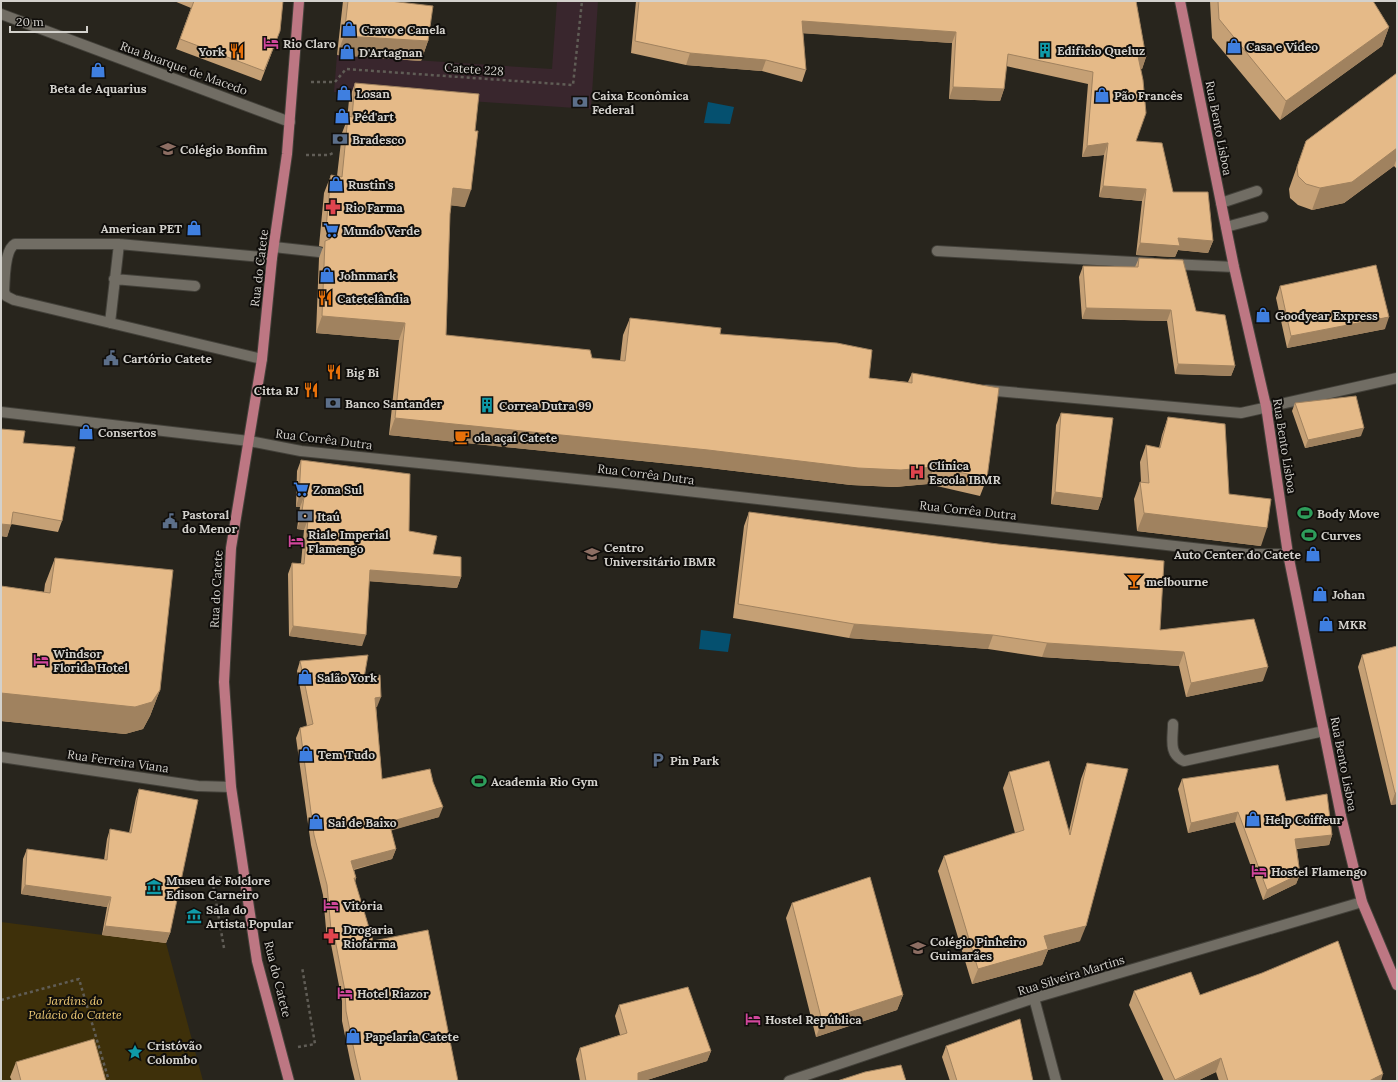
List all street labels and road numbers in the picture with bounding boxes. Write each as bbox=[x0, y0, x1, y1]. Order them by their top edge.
street label: Rua Buarque de Macedo bbox=[118, 38, 250, 98]
street label: Catete 228 bbox=[444, 59, 504, 79]
street label: Rua Bento Lisboa bbox=[1202, 79, 1236, 177]
street label: Rua do Catete bbox=[247, 228, 271, 308]
street label: Rua Bento Lisboa bbox=[1270, 397, 1300, 495]
street label: Rua Corrêa Dutra bbox=[275, 426, 373, 452]
street label: Rua Corrêa Dutra bbox=[597, 461, 695, 487]
street label: Rua Corrêa Dutra bbox=[919, 497, 1017, 523]
street label: Rua do Catete bbox=[206, 549, 226, 628]
street label: Rua Bento Lisboa bbox=[1327, 715, 1361, 813]
street label: Rua Ferreira Viana bbox=[66, 746, 170, 776]
street label: Rua do Catete bbox=[261, 939, 295, 1019]
street label: Rua Silveira Martins bbox=[1016, 951, 1127, 998]

